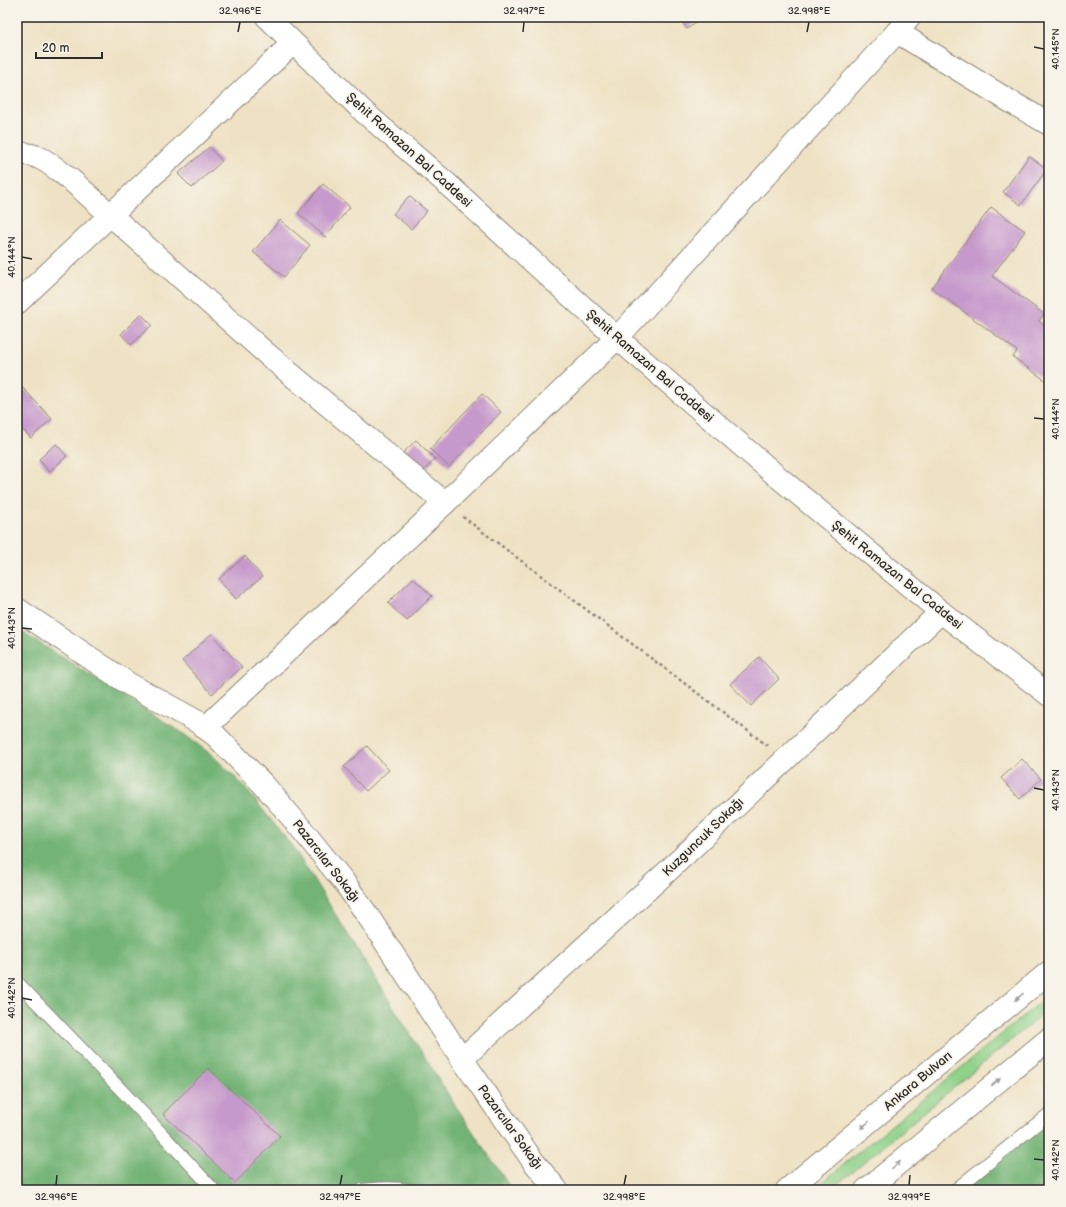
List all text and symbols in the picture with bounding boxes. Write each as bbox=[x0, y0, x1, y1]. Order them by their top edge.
text: 32.996°E bbox=[219, 5, 262, 17]
text: 32.997°E bbox=[503, 5, 545, 17]
text: 32.998°E bbox=[788, 5, 831, 17]
text: 40.145°N bbox=[1050, 28, 1062, 70]
scale bar bbox=[36, 34, 102, 60]
text: 20 m bbox=[42, 41, 69, 56]
street label: Şehit Ramazan Bal Caddesi bbox=[343, 89, 475, 211]
text: 40.144°N bbox=[6, 236, 18, 278]
street label: Şehit Ramazan Bal Caddesi bbox=[583, 306, 717, 426]
text: 40.144°N bbox=[1050, 398, 1062, 440]
street label: Şehit Ramazan Bal Caddesi bbox=[828, 517, 966, 633]
text: 40.143°N bbox=[6, 607, 18, 649]
text: 40.143°N bbox=[1050, 769, 1062, 811]
street label: Kuzguncuk Sokağı bbox=[659, 794, 747, 880]
street label: Pazarcılar Sokağı bbox=[289, 817, 363, 905]
text: 40.142°N bbox=[6, 977, 18, 1019]
one-way arrow bbox=[1014, 993, 1024, 1002]
street label: Ankara Bulvarı bbox=[881, 1048, 955, 1114]
one-way arrow bbox=[991, 1078, 1002, 1087]
street label: Pazarcılar Sokağı bbox=[474, 1082, 546, 1172]
one-way arrow bbox=[860, 1120, 870, 1129]
text: 40.142°N bbox=[1050, 1139, 1062, 1181]
one-way arrow bbox=[891, 1161, 901, 1170]
text: 32.996°E bbox=[35, 1191, 78, 1203]
text: 32.997°E bbox=[319, 1191, 361, 1203]
text: 32.998°E bbox=[603, 1191, 646, 1203]
text: 32.999°E bbox=[888, 1191, 931, 1203]

